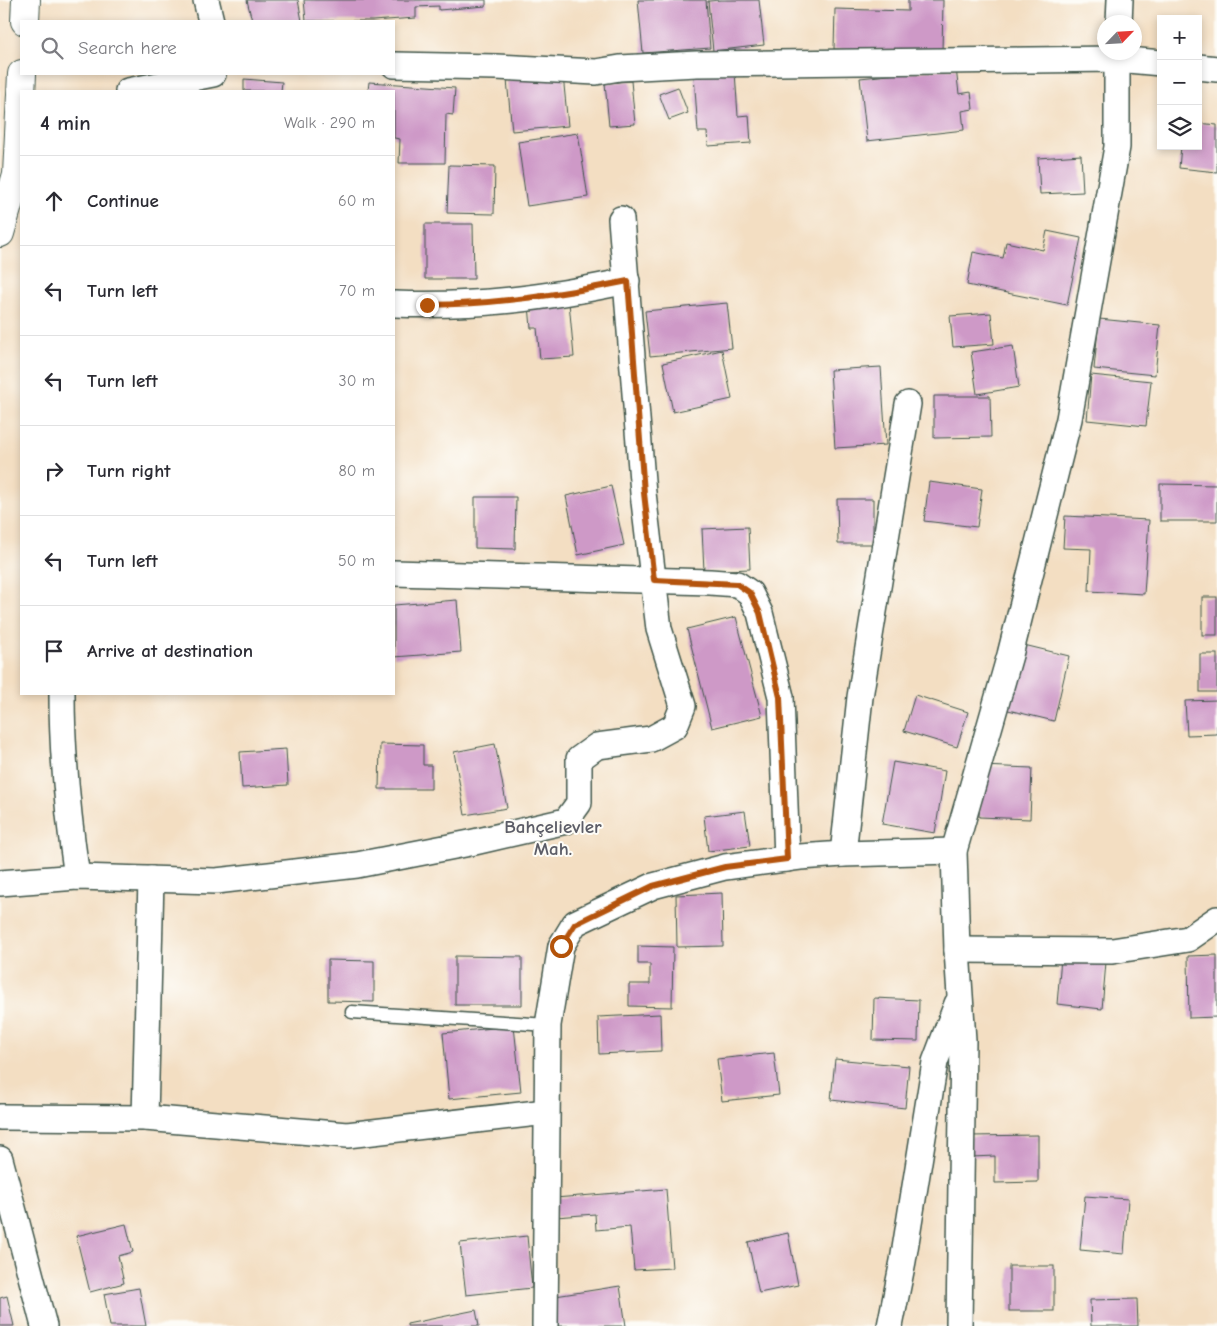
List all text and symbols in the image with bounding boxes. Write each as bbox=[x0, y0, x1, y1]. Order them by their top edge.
north arrow bbox=[1097, 15, 1142, 60]
map controls bbox=[1157, 15, 1202, 150]
button: + bbox=[1157, 15, 1202, 60]
search box bbox=[20, 20, 395, 75]
icon: search bbox=[38, 34, 66, 62]
text: Search here bbox=[78, 37, 177, 59]
button: − bbox=[1157, 60, 1202, 105]
button: layers bbox=[1157, 105, 1202, 150]
text: 4 min bbox=[40, 111, 91, 135]
text: Walk · 290 m bbox=[284, 114, 375, 132]
icon: ahead bbox=[40, 187, 68, 215]
text: Continue bbox=[87, 190, 159, 212]
text: 60 m bbox=[338, 192, 375, 210]
icon: left bbox=[40, 277, 68, 305]
text: Turn left bbox=[87, 280, 158, 302]
text: 70 m bbox=[339, 282, 375, 300]
route end bbox=[416, 294, 439, 317]
icon: left bbox=[40, 367, 68, 395]
text: Turn left bbox=[87, 370, 158, 392]
text: 30 m bbox=[339, 372, 375, 390]
icon: right bbox=[40, 457, 68, 485]
text: Turn right bbox=[87, 460, 171, 482]
text: 80 m bbox=[338, 462, 375, 480]
icon: left bbox=[40, 547, 68, 575]
text: Turn left bbox=[87, 550, 158, 572]
text: 50 m bbox=[338, 552, 375, 570]
icon: arrive bbox=[40, 637, 68, 665]
text: Arrive at destination bbox=[87, 640, 253, 662]
district label: Bahçelievler Mah. bbox=[504, 816, 602, 860]
route start bbox=[550, 935, 573, 958]

